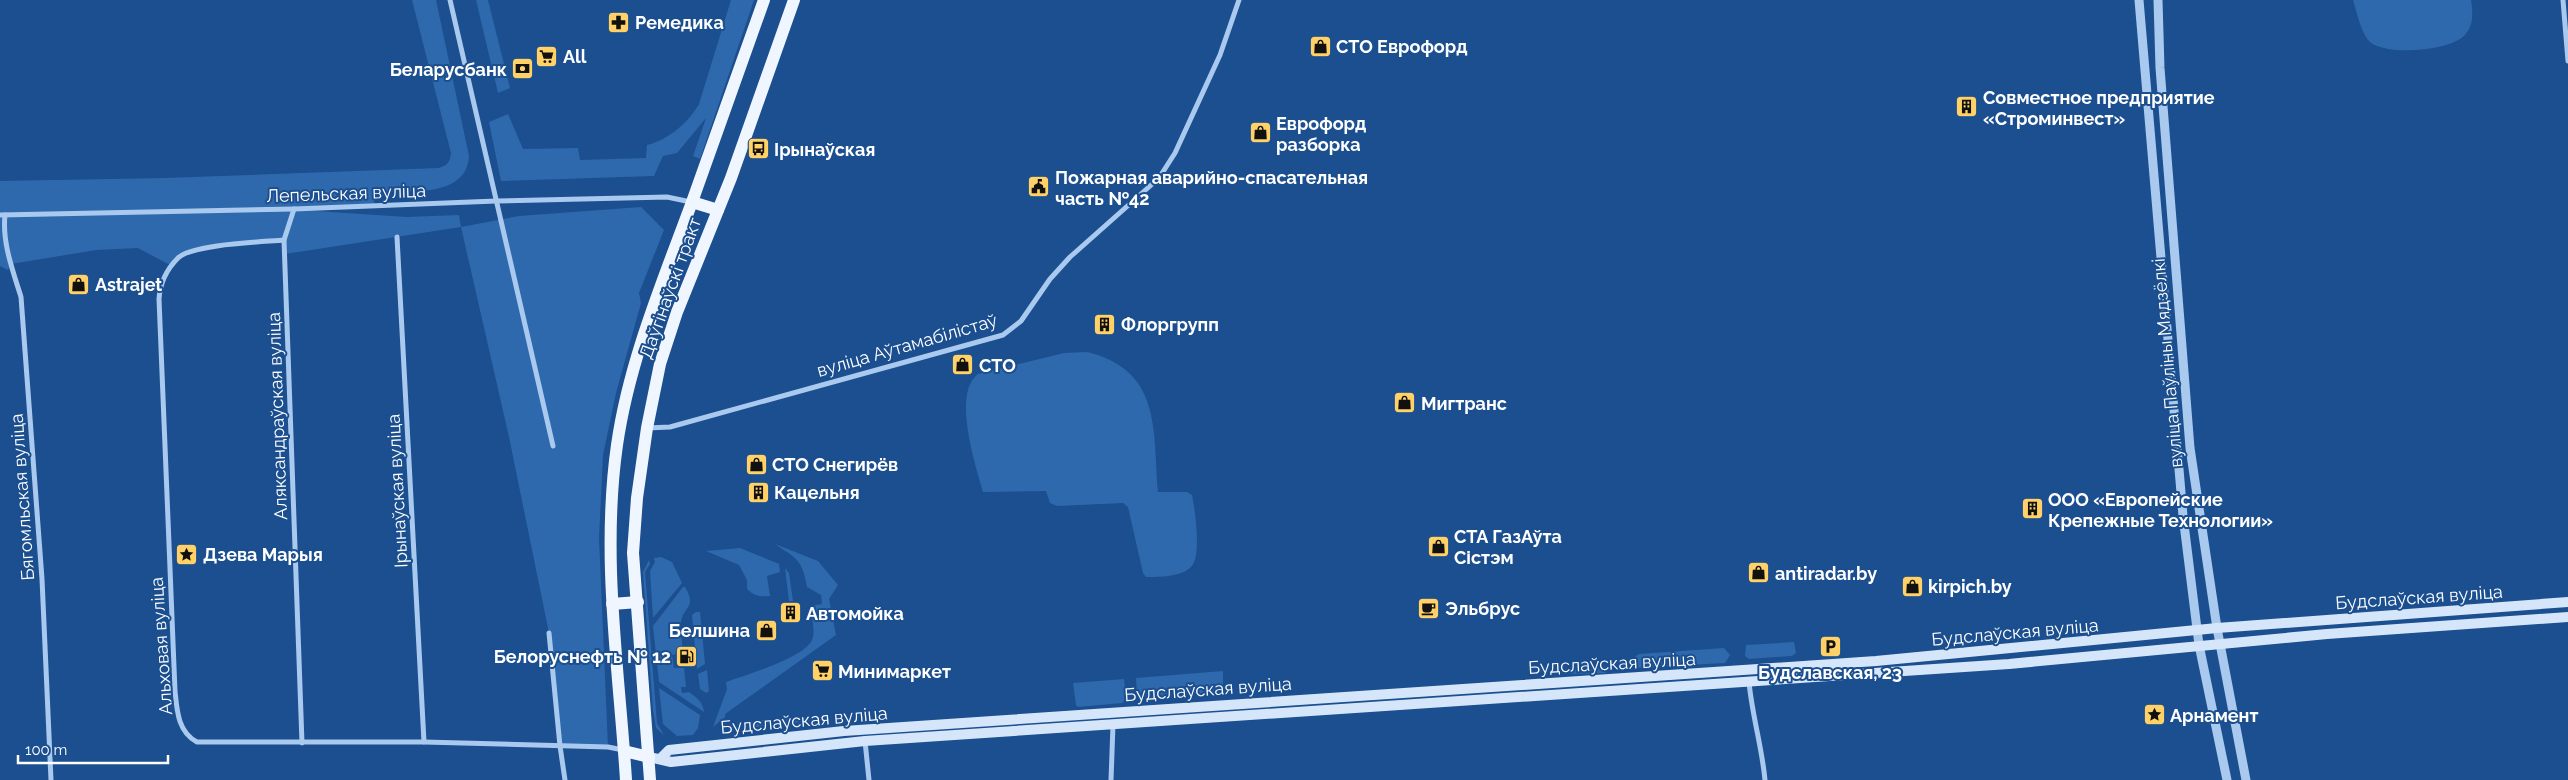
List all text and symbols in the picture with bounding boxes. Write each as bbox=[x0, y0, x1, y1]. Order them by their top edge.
pharmacy icon: Ремедика bbox=[607, 10, 631, 34]
place label: Ремедика bbox=[635, 12, 724, 33]
shop icon: СТО Еврофорд bbox=[1308, 34, 1332, 58]
place label: СТО Еврофорд bbox=[1336, 36, 1468, 57]
supermarket icon: All bbox=[535, 44, 559, 68]
place label: All bbox=[563, 46, 587, 67]
bank icon: Беларусбанк bbox=[511, 57, 535, 81]
place label: Беларусбанк bbox=[390, 59, 507, 80]
place label: Совместное предприятие «Строминвест» bbox=[1983, 87, 2215, 129]
building icon: Совместное предприятие «Строминвест» bbox=[1955, 95, 1979, 119]
place label: Еврофорд разборка bbox=[1276, 113, 1366, 155]
shop icon: Еврофорд разборка bbox=[1248, 121, 1272, 145]
bus stop icon: Ірынаўская bbox=[746, 137, 770, 161]
place label: Ірынаўская bbox=[774, 139, 875, 160]
place label: Пожарная аварийно-спасательная часть №42 bbox=[1055, 167, 1368, 209]
public building icon: Пожарная аварийно-спасательная часть №42 bbox=[1027, 175, 1051, 199]
street label: Лепельская вуліца bbox=[266, 180, 426, 206]
street label: Даўгінаўскі тракт bbox=[635, 214, 705, 361]
street label: вуліца Паўліны Мядзёлкі bbox=[2147, 258, 2187, 468]
shop icon: Astrajet bbox=[67, 272, 91, 296]
place label: Astrajet bbox=[95, 274, 162, 295]
street label: вуліца Аўтамабілістаў bbox=[814, 309, 1000, 381]
street label: Аляксандраўская вуліца bbox=[263, 312, 291, 520]
building icon: Флоргрупп bbox=[1093, 312, 1117, 336]
place label: Флоргрупп bbox=[1121, 314, 1219, 335]
shop icon: СТО bbox=[951, 353, 975, 377]
place label: СТО bbox=[979, 355, 1016, 376]
shop icon: Мигтранс bbox=[1393, 391, 1417, 415]
place label: Мигтранс bbox=[1421, 393, 1507, 414]
street label: Бягомльская вуліца bbox=[6, 413, 38, 581]
street label: Ірынаўская вуліца bbox=[382, 414, 412, 568]
shop icon: СТО Cнегирёв bbox=[744, 452, 768, 476]
place label: СТО Cнегирёв bbox=[772, 454, 898, 475]
building icon: Кацельня bbox=[746, 480, 770, 504]
place label: Кацельня bbox=[774, 482, 860, 503]
place label: ООО «Европейские Крепежные Технологии» bbox=[2048, 489, 2273, 531]
building icon: ООО «Европейские Крепежные Технологии» bbox=[2020, 497, 2044, 521]
place label: СТА ГазАўта Сістэм bbox=[1454, 526, 1562, 568]
shop icon: СТА ГазАўта Сістэм bbox=[1426, 534, 1450, 558]
place icon: Дзева Марыя bbox=[175, 542, 199, 566]
place label: Дзева Марыя bbox=[203, 544, 323, 565]
shop icon: antiradar.by bbox=[1747, 561, 1771, 585]
place label: antiradar.by bbox=[1775, 563, 1877, 584]
shop icon: kirpich.by bbox=[1900, 574, 1924, 598]
street label: Альховая вуліца bbox=[146, 576, 176, 716]
place label: kirpich.by bbox=[1928, 576, 2012, 597]
street label: Будслаўская вуліца bbox=[2335, 581, 2503, 613]
cafe icon: Эльбрус bbox=[1417, 596, 1441, 620]
place label: Эльбрус bbox=[1445, 598, 1520, 619]
building icon: Автомойка bbox=[778, 601, 802, 625]
place label: Автомойка bbox=[806, 603, 904, 624]
street label: Будслаўская вуліца bbox=[1931, 614, 2099, 650]
shop icon: Белшина bbox=[754, 618, 778, 642]
place label: Белшина bbox=[669, 620, 750, 641]
parking icon: Будславская, 23 bbox=[1818, 635, 1842, 659]
fuel station icon: Белоруснефть № 12 bbox=[675, 644, 699, 668]
place label: Белоруснефть № 12 bbox=[494, 646, 671, 667]
street label: Будслаўская вуліца bbox=[1528, 648, 1696, 678]
supermarket icon: Минимаркет bbox=[810, 659, 834, 683]
place label: Минимаркет bbox=[838, 661, 951, 682]
place label: Будславская, 23 bbox=[1758, 662, 1902, 683]
street label: Будслаўская вуліца bbox=[1124, 673, 1292, 705]
street label: Будслаўская вуліца bbox=[720, 702, 888, 738]
place icon: Арнамент bbox=[2142, 703, 2166, 727]
place label: Арнамент bbox=[2170, 705, 2258, 726]
scale bar bbox=[18, 732, 168, 764]
text: 100 m bbox=[25, 741, 67, 759]

